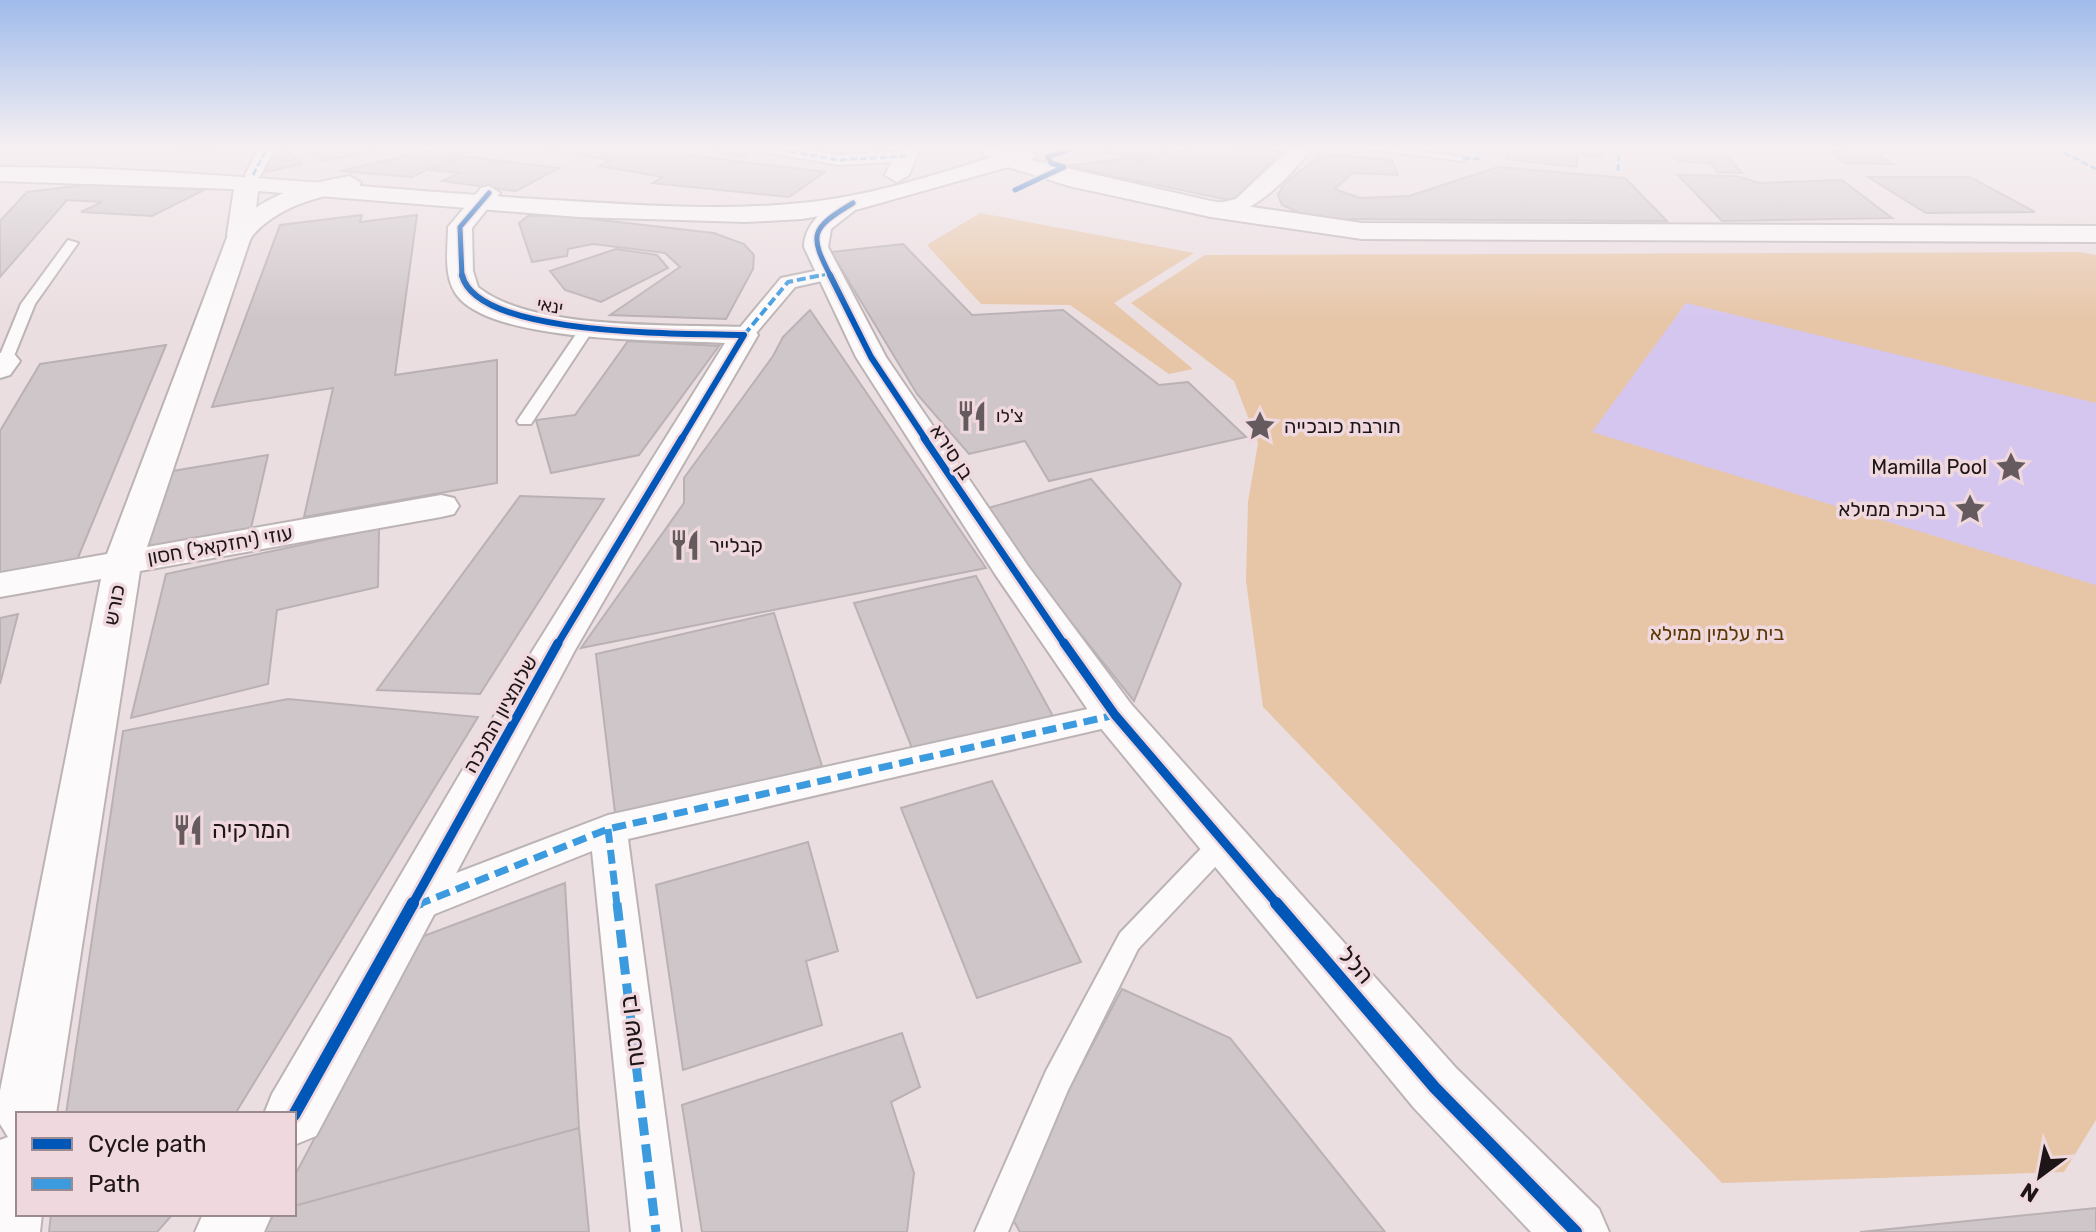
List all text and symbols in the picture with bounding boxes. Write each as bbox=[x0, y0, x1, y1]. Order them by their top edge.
street label: ינאי bbox=[535, 293, 565, 319]
restaurant icon: צ'לו bbox=[955, 399, 989, 433]
place label: צ'לו bbox=[996, 405, 1023, 427]
place icon: תורבת כובכייה bbox=[1243, 409, 1277, 443]
place label: תורבת כובכייה bbox=[1284, 414, 1401, 438]
street label: בן סירא bbox=[925, 420, 979, 484]
place icon: Mamilla Pool bbox=[1994, 450, 2028, 484]
place label: Mamilla Pool bbox=[1871, 455, 1987, 479]
place icon: בריכת ממילא bbox=[1953, 492, 1987, 526]
place label: בריכת ממילא bbox=[1839, 497, 1946, 521]
street label: עוזי (יחזקאל) חסון bbox=[145, 520, 295, 570]
restaurant icon: קבלייר bbox=[668, 528, 702, 562]
place label: קבלייר bbox=[709, 533, 763, 557]
street label: כורש bbox=[98, 583, 130, 627]
park label: בית עלמין ממילא bbox=[1650, 621, 1784, 645]
street label: שלומציון המלכה bbox=[458, 651, 542, 777]
restaurant icon: המרקיה bbox=[171, 813, 205, 847]
place label: המרקיה bbox=[212, 816, 290, 844]
street label: הלל bbox=[1332, 941, 1380, 989]
street label: בן שטח bbox=[614, 994, 650, 1068]
legend bbox=[16, 1112, 296, 1216]
text: Cycle path bbox=[88, 1130, 207, 1158]
north arrow bbox=[2000, 1136, 2080, 1216]
text: Path bbox=[88, 1170, 140, 1198]
text: N bbox=[2016, 1177, 2044, 1208]

